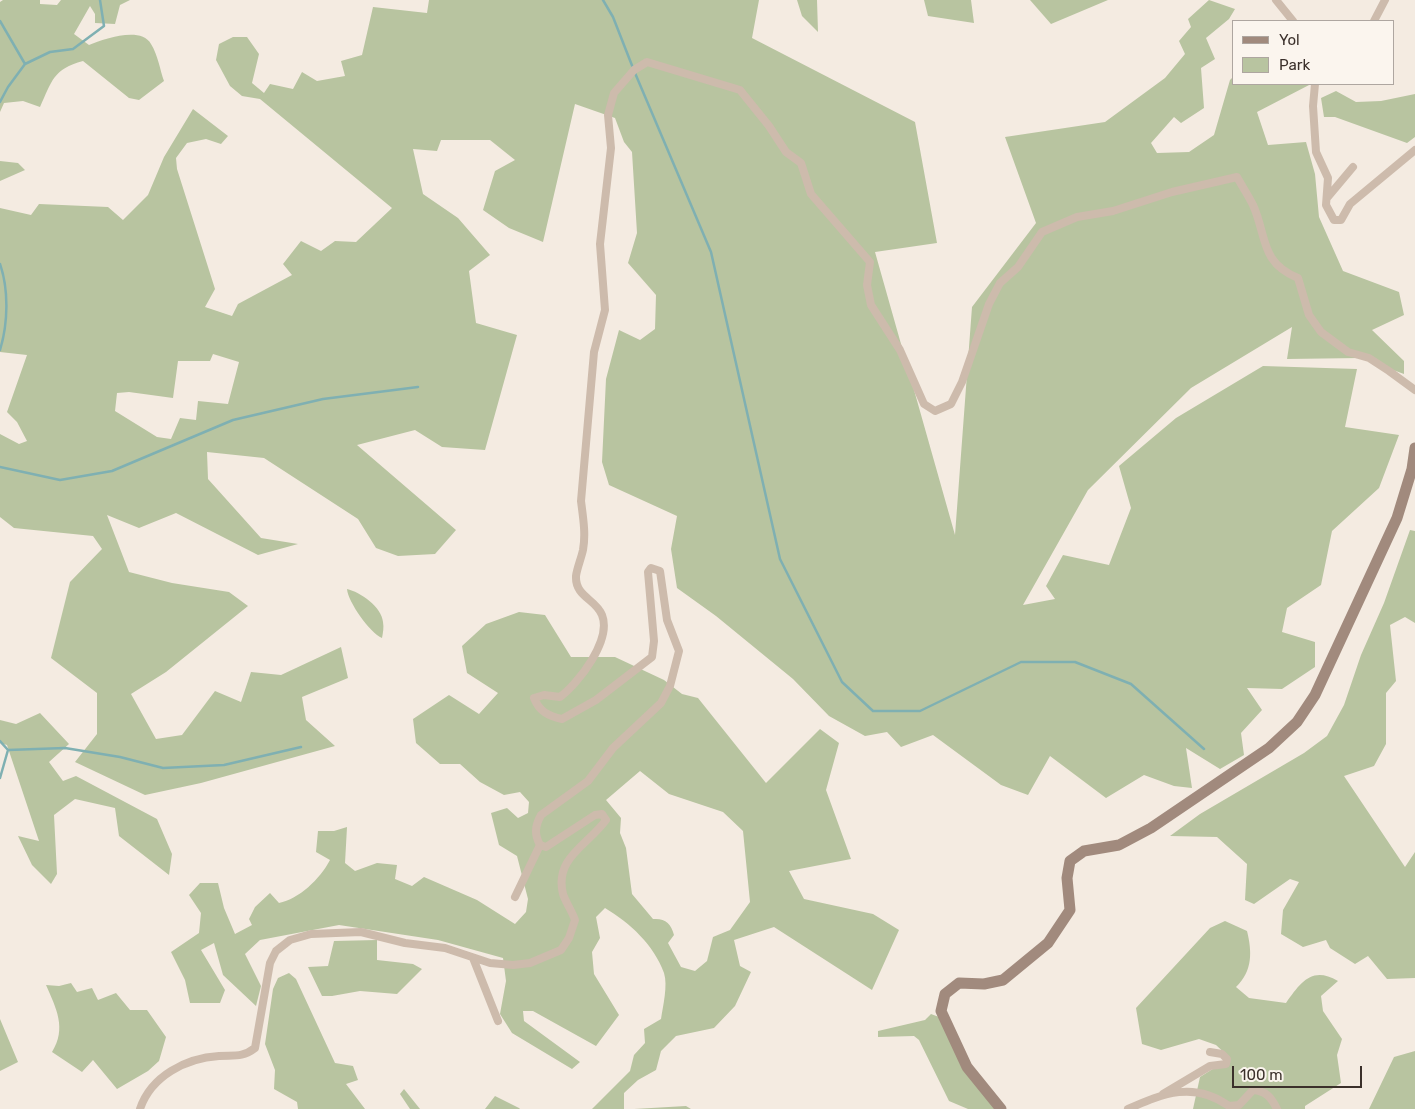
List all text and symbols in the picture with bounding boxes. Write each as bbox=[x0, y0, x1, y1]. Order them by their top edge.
legend bbox=[1232, 20, 1395, 85]
text: Yol bbox=[1279, 31, 1300, 49]
text: Park bbox=[1279, 56, 1310, 74]
scale bar bbox=[1235, 1056, 1365, 1088]
text: 100 m bbox=[1240, 1066, 1282, 1084]

